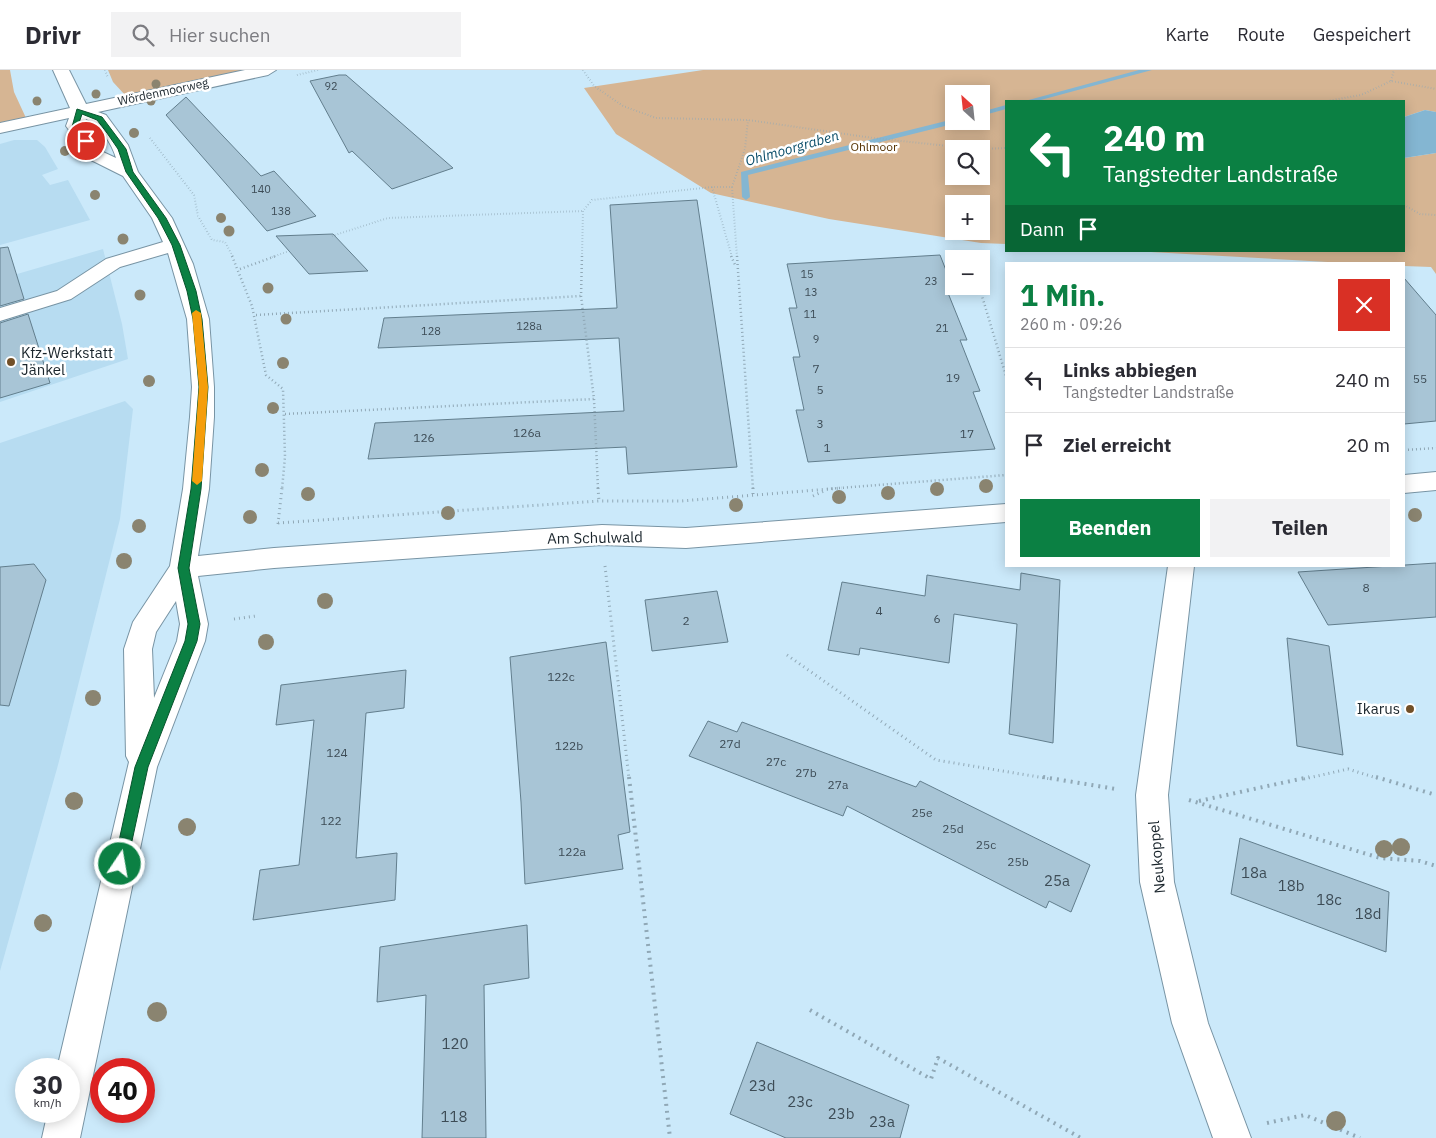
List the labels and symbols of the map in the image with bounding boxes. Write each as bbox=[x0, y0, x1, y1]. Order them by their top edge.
street label: Wördenmoorweg bbox=[116, 74, 210, 108]
house number: 92 bbox=[324, 79, 338, 93]
north arrow bbox=[945, 85, 990, 130]
pin bbox=[65, 120, 107, 162]
water label: Ohlmoorgraben bbox=[743, 126, 841, 170]
park label: Ohlmoor bbox=[851, 139, 898, 154]
house number: 140 bbox=[251, 182, 271, 196]
house number: 138 bbox=[271, 204, 291, 218]
house number: 15 bbox=[800, 267, 814, 281]
house number: 23 bbox=[924, 274, 938, 288]
house number: 13 bbox=[804, 285, 818, 299]
house number: 11 bbox=[803, 307, 817, 321]
house number: 128a bbox=[516, 319, 542, 333]
house number: 21 bbox=[935, 321, 949, 335]
house number: 128 bbox=[421, 324, 441, 338]
house number: 9 bbox=[813, 332, 819, 346]
place label: Kfz-Werkstatt Jänkel bbox=[21, 343, 113, 379]
marker: Kfz-Werkstatt Jänkel bbox=[5, 356, 17, 368]
house number: 7 bbox=[812, 361, 820, 376]
house number: 19 bbox=[946, 370, 960, 385]
house number: 55 bbox=[1413, 371, 1427, 386]
house number: 5 bbox=[816, 382, 824, 397]
house number: 3 bbox=[816, 416, 824, 431]
house number: 126a bbox=[513, 425, 542, 440]
house number: 17 bbox=[960, 426, 974, 441]
house number: 126 bbox=[413, 430, 435, 445]
house number: 1 bbox=[823, 440, 831, 455]
street label: Am Schulwald bbox=[547, 527, 643, 548]
house number: 8 bbox=[1362, 580, 1370, 595]
house number: 4 bbox=[875, 603, 883, 618]
house number: 6 bbox=[933, 611, 941, 626]
house number: 2 bbox=[682, 613, 690, 628]
house number: 122c bbox=[547, 669, 575, 684]
place label: Ikarus bbox=[1357, 699, 1400, 718]
marker: Ikarus bbox=[1404, 703, 1416, 715]
house number: 27d bbox=[719, 736, 741, 751]
house number: 122b bbox=[555, 738, 583, 753]
house number: 124 bbox=[326, 745, 348, 760]
house number: 27c bbox=[766, 754, 786, 769]
house number: 27b bbox=[795, 765, 817, 780]
house number: 27a bbox=[828, 777, 849, 792]
house number: 25e bbox=[912, 805, 933, 820]
house number: 122 bbox=[320, 813, 342, 828]
street label: Neukoppel bbox=[1144, 820, 1169, 894]
house number: 25d bbox=[942, 821, 964, 836]
position arrow bbox=[93, 837, 145, 889]
house number: 25c bbox=[976, 837, 996, 852]
house number: 122a bbox=[558, 844, 587, 859]
house number: 25b bbox=[1007, 854, 1029, 869]
house number: 18a bbox=[1241, 863, 1267, 882]
house number: 25a bbox=[1044, 871, 1070, 890]
house number: 18b bbox=[1278, 876, 1304, 895]
house number: 18c bbox=[1316, 890, 1342, 909]
house number: 18d bbox=[1355, 904, 1381, 923]
house number: 120 bbox=[441, 1034, 469, 1053]
speed limit sign: 40 bbox=[90, 1058, 155, 1123]
house number: 23d bbox=[749, 1076, 775, 1095]
house number: 23c bbox=[787, 1092, 813, 1111]
house number: 23b bbox=[828, 1104, 854, 1123]
house number: 118 bbox=[440, 1107, 468, 1126]
house number: 23a bbox=[869, 1112, 895, 1131]

